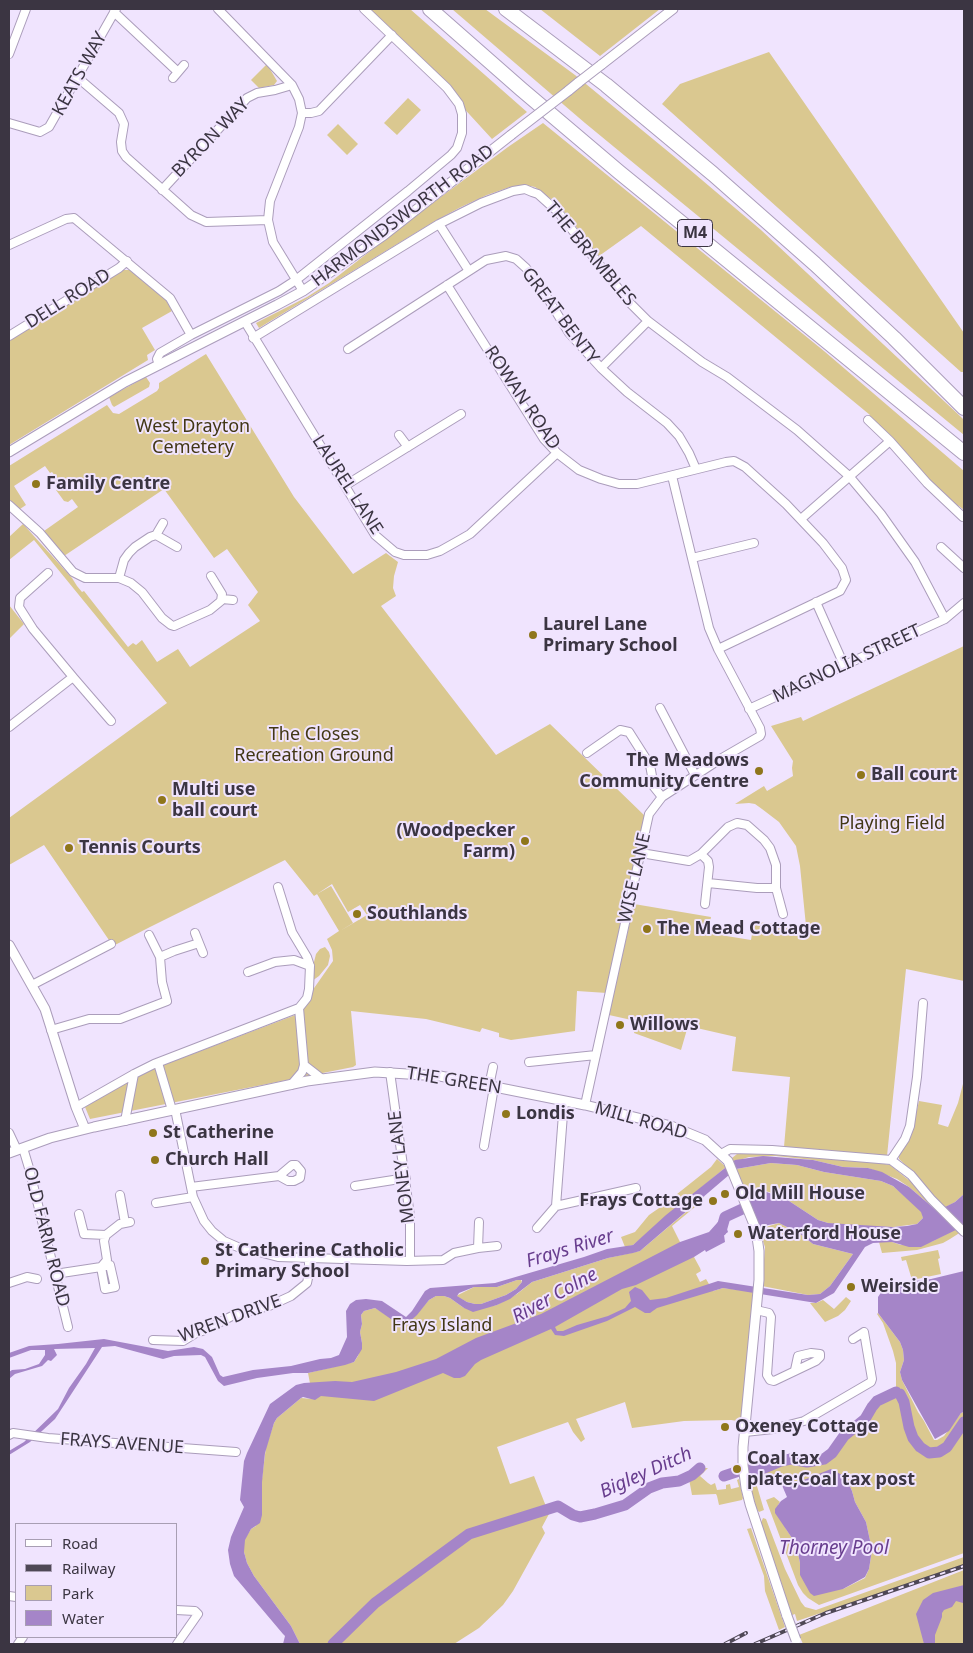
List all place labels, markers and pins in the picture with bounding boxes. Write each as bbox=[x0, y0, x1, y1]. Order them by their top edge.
place label: Family Centre bbox=[46, 473, 170, 495]
marker: Family Centre bbox=[30, 478, 42, 490]
place label: Laurel Lane Primary School bbox=[543, 614, 678, 656]
marker: Laurel Lane Primary School bbox=[527, 629, 539, 641]
place label: The Meadows Community Centre bbox=[579, 750, 749, 792]
place label: Ball court bbox=[871, 764, 957, 786]
marker: The Meadows Community Centre bbox=[753, 765, 765, 777]
marker: Ball court bbox=[855, 769, 867, 781]
place label: Multi use ball court bbox=[172, 779, 258, 822]
marker: Multi use ball court bbox=[156, 794, 168, 806]
place label: (Woodpecker Farm) bbox=[397, 820, 515, 862]
marker: (Woodpecker Farm) bbox=[519, 835, 531, 847]
place label: Tennis Courts bbox=[79, 837, 201, 859]
marker: Tennis Courts bbox=[63, 842, 75, 854]
place label: Southlands bbox=[367, 903, 468, 925]
marker: Southlands bbox=[351, 908, 363, 920]
place label: The Mead Cottage bbox=[657, 918, 820, 940]
marker: The Mead Cottage bbox=[641, 923, 653, 935]
place label: Willows bbox=[630, 1014, 699, 1036]
marker: Willows bbox=[614, 1019, 626, 1031]
place label: Londis bbox=[516, 1103, 575, 1125]
marker: Londis bbox=[500, 1108, 512, 1120]
place label: St Catherine bbox=[163, 1122, 274, 1144]
marker: St Catherine bbox=[147, 1127, 159, 1139]
place label: Church Hall bbox=[165, 1149, 269, 1171]
marker: Church Hall bbox=[149, 1154, 161, 1166]
place label: Old Mill House bbox=[735, 1183, 865, 1205]
marker: Old Mill House bbox=[719, 1188, 731, 1200]
place label: Frays Cottage bbox=[579, 1190, 703, 1212]
marker: Frays Cottage bbox=[707, 1195, 719, 1207]
place label: Waterford House bbox=[748, 1223, 901, 1245]
marker: Waterford House bbox=[732, 1228, 744, 1240]
place label: St Catherine Catholic Primary School bbox=[215, 1240, 404, 1282]
marker: St Catherine Catholic Primary School bbox=[199, 1255, 211, 1267]
place label: Weirside bbox=[861, 1276, 939, 1298]
marker: Weirside bbox=[845, 1281, 857, 1293]
place label: Oxeney Cottage bbox=[735, 1416, 878, 1438]
marker: Oxeney Cottage bbox=[719, 1421, 731, 1433]
place label: Coal tax plate;Coal tax post bbox=[747, 1448, 915, 1490]
marker: Coal tax plate;Coal tax post bbox=[731, 1463, 743, 1475]

